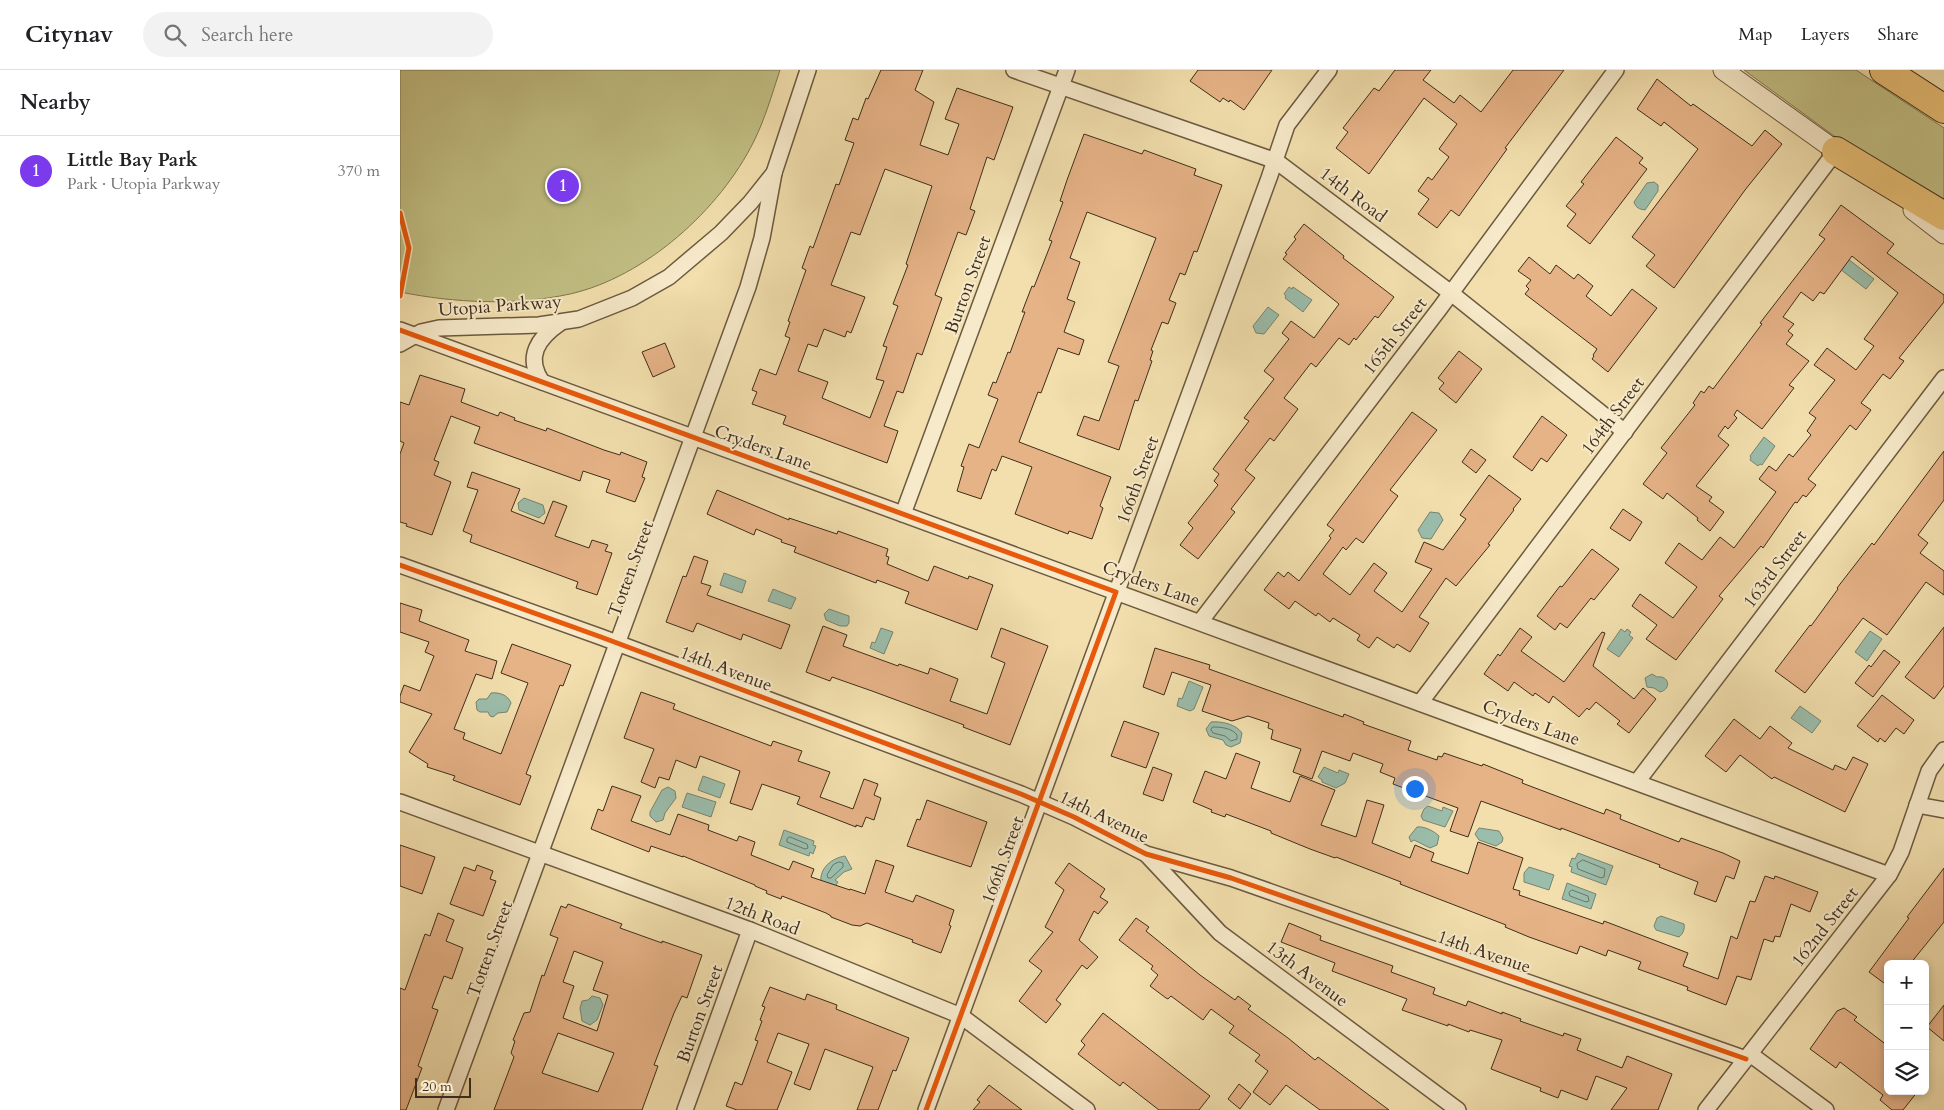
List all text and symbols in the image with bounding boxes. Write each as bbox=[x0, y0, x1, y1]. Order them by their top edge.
search box bbox=[143, 12, 493, 57]
text: Citynav bbox=[25, 18, 113, 51]
icon: search bbox=[161, 21, 189, 49]
text: Search here bbox=[201, 22, 293, 48]
text: Map bbox=[1738, 22, 1773, 47]
text: Layers bbox=[1801, 22, 1850, 47]
text: Share bbox=[1878, 22, 1919, 47]
text: Nearby bbox=[20, 88, 91, 117]
text: Little Bay Park bbox=[67, 147, 198, 173]
text: 1 bbox=[32, 160, 40, 182]
text: 370 m bbox=[338, 160, 380, 182]
street label: 14th Road bbox=[1314, 161, 1392, 229]
pin: 1 bbox=[547, 167, 579, 205]
text: Park · Utopia Parkway bbox=[67, 173, 220, 195]
street label: Burton Street bbox=[939, 232, 997, 337]
street label: Utopia Parkway bbox=[437, 289, 563, 323]
street label: 165th Street bbox=[1357, 292, 1433, 380]
street label: 164th Street bbox=[1576, 372, 1651, 460]
street label: Cryders Lane bbox=[711, 419, 815, 477]
street label: 166th Street bbox=[1111, 433, 1165, 527]
street label: Totten Street bbox=[602, 517, 660, 621]
street label: 163rd Street bbox=[1737, 525, 1813, 613]
street label: Cryders Lane bbox=[1099, 555, 1203, 613]
street label: 14th Avenue bbox=[676, 640, 776, 698]
street label: Cryders Lane bbox=[1479, 694, 1583, 752]
your location bbox=[1402, 776, 1428, 802]
street label: 14th Avenue bbox=[1055, 784, 1153, 850]
street label: 166th Street bbox=[976, 813, 1030, 907]
street label: 162nd Street bbox=[1786, 881, 1864, 972]
street label: 12th Road bbox=[721, 890, 803, 942]
street label: Totten Street bbox=[461, 897, 519, 1001]
street label: 14th Avenue bbox=[1434, 924, 1534, 980]
street label: 13th Avenue bbox=[1261, 935, 1353, 1013]
map controls bbox=[1884, 960, 1929, 1095]
button: + bbox=[1884, 960, 1929, 1005]
street label: Burton Street bbox=[671, 961, 729, 1066]
button: − bbox=[1884, 1005, 1929, 1050]
button: layers bbox=[1884, 1050, 1929, 1095]
scale bar bbox=[415, 1075, 471, 1098]
text: 20 m bbox=[422, 1077, 452, 1096]

